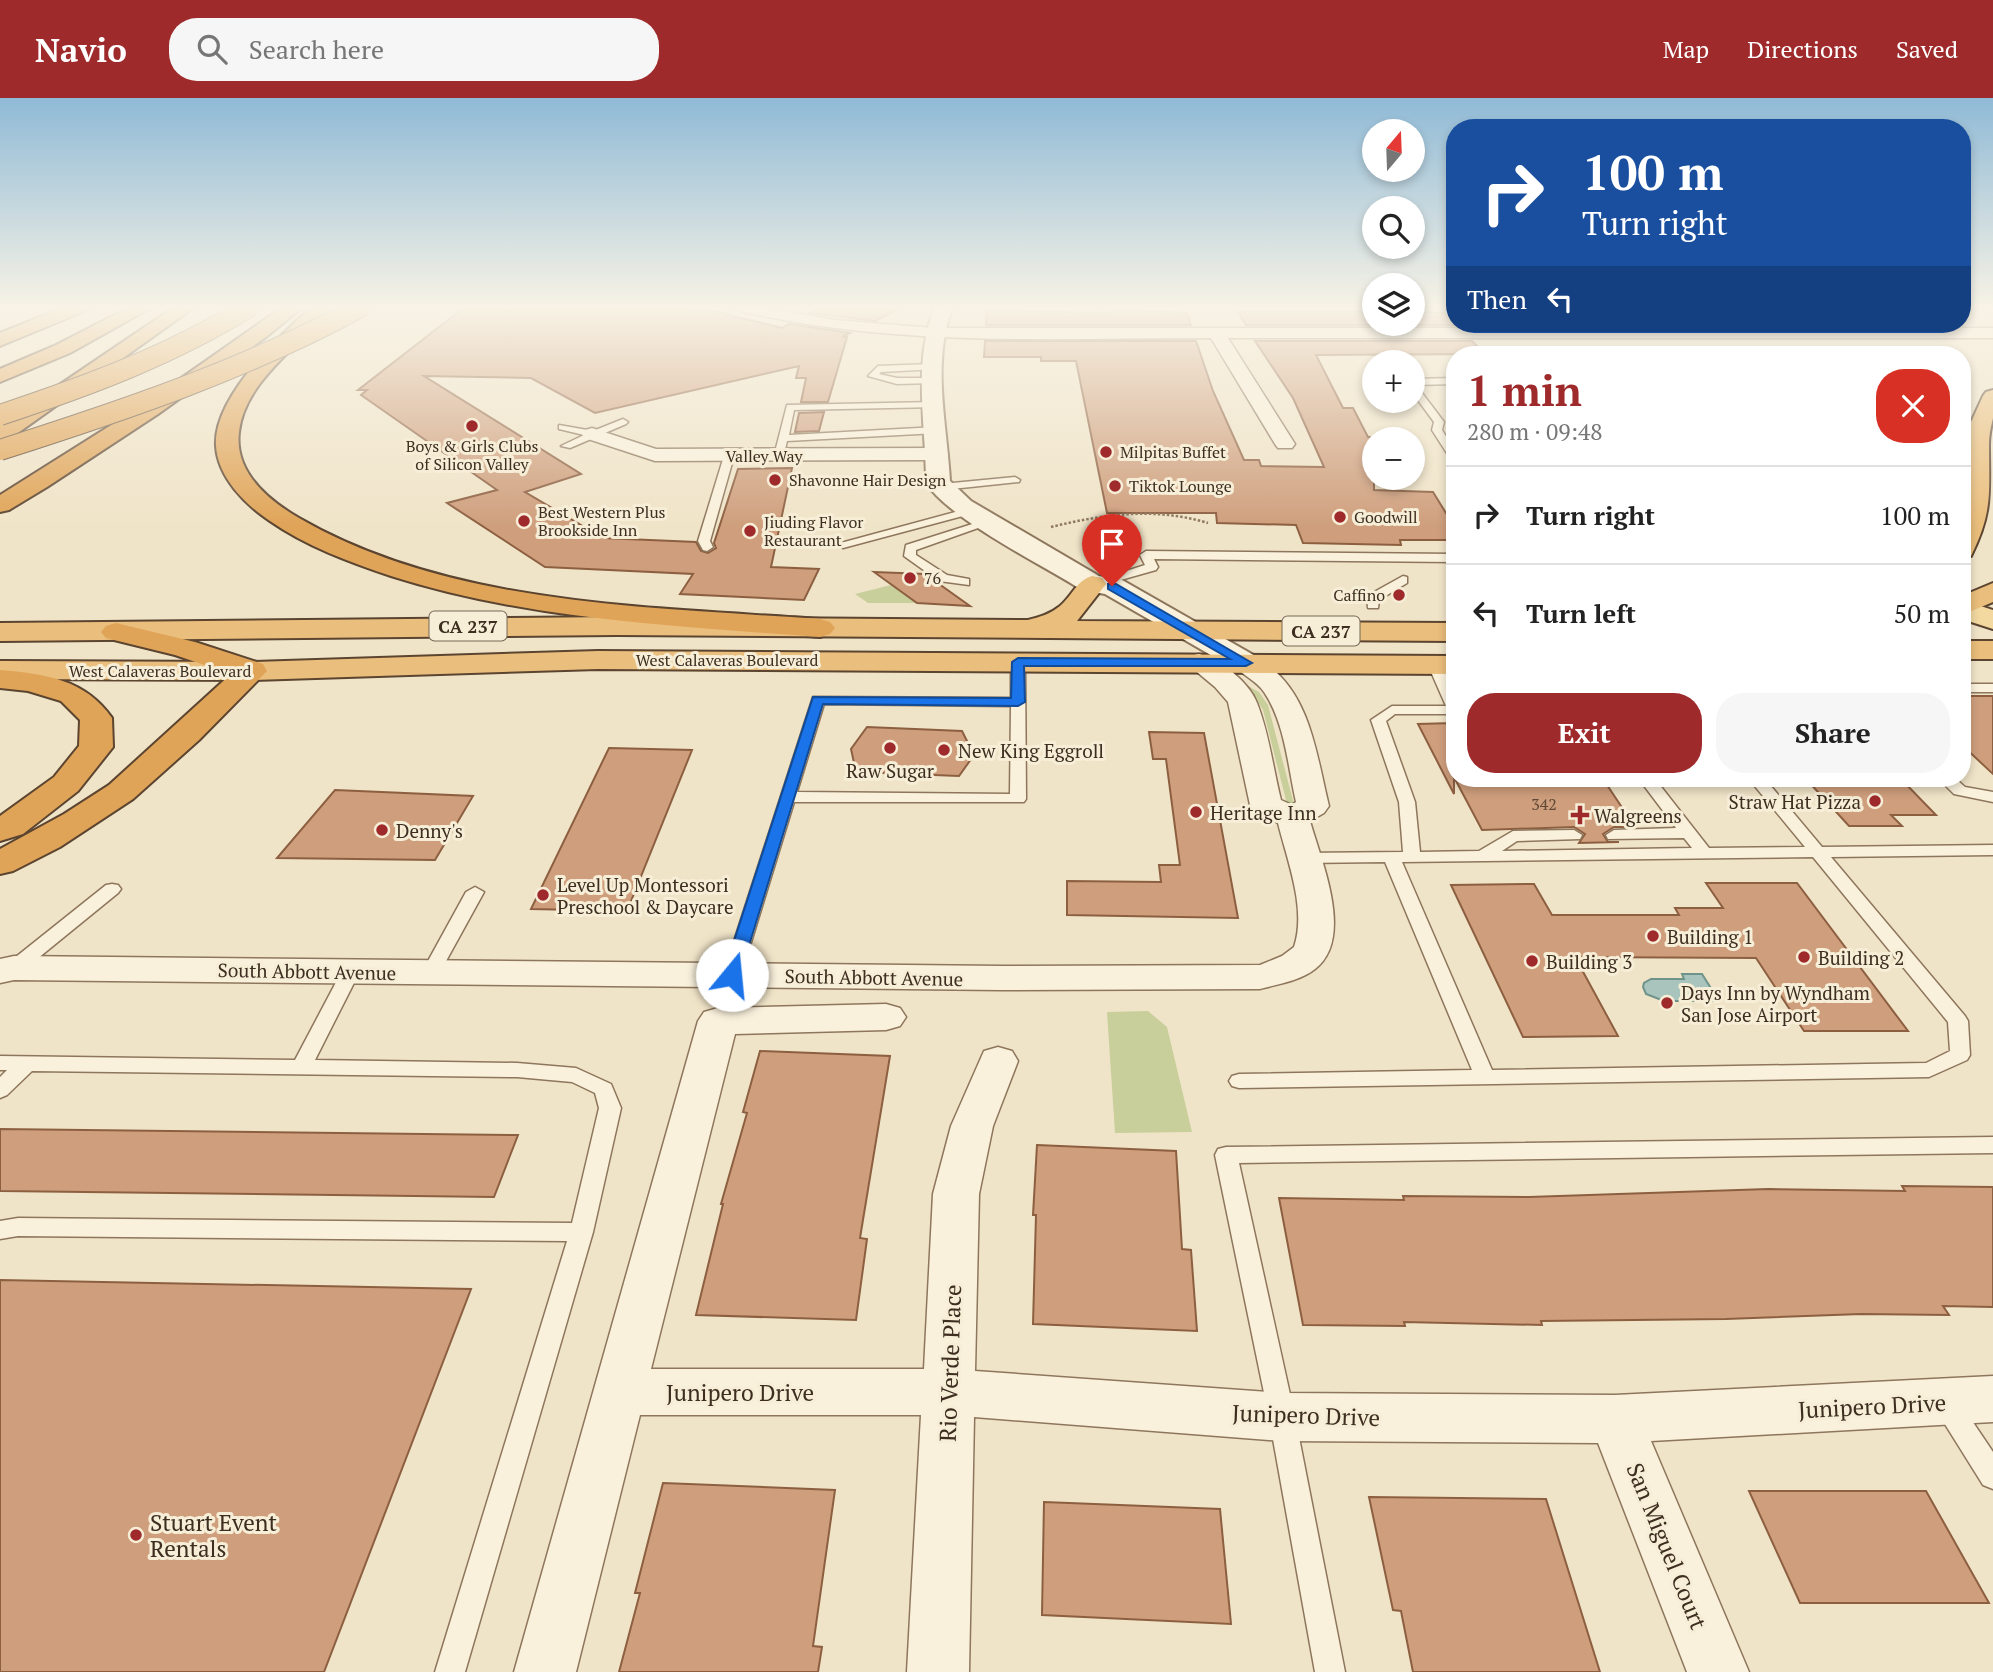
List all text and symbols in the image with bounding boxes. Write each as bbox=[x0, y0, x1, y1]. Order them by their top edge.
search box bbox=[169, 18, 659, 81]
text: Navio bbox=[35, 28, 127, 71]
icon: search bbox=[193, 30, 231, 68]
text: Search here bbox=[249, 32, 384, 66]
text: Map bbox=[1663, 33, 1709, 65]
text: Directions bbox=[1747, 33, 1858, 65]
text: Saved bbox=[1896, 33, 1958, 65]
north arrow bbox=[1362, 119, 1424, 182]
map controls bbox=[1362, 119, 1425, 490]
text: 100 m bbox=[1582, 139, 1724, 204]
icon: right bbox=[1467, 147, 1558, 238]
button: search bbox=[1362, 196, 1425, 259]
text: Turn right bbox=[1582, 202, 1728, 244]
button: layers bbox=[1362, 273, 1425, 336]
icon: left bbox=[1541, 280, 1579, 318]
text: Then bbox=[1467, 282, 1527, 316]
button: + bbox=[1362, 350, 1425, 413]
text: 1 min bbox=[1467, 362, 1582, 418]
button: close bbox=[1876, 369, 1950, 443]
text: 280 m · 09:48 bbox=[1467, 416, 1602, 447]
marker: Boys & Girls Clubs of Silicon Valley bbox=[464, 418, 480, 434]
button: − bbox=[1362, 427, 1425, 490]
place label: Boys & Girls Clubs of Silicon Valley bbox=[406, 435, 538, 475]
place label: Milpitas Buffet bbox=[1120, 441, 1226, 463]
marker: Milpitas Buffet bbox=[1098, 444, 1114, 460]
street label: Valley Way bbox=[725, 445, 803, 467]
place label: Shavonne Hair Design bbox=[789, 469, 947, 491]
marker: Shavonne Hair Design bbox=[767, 472, 783, 488]
place label: Tiktok Lounge bbox=[1129, 475, 1232, 497]
marker: Tiktok Lounge bbox=[1107, 478, 1123, 494]
icon: right bbox=[1467, 496, 1505, 534]
text: Turn right bbox=[1526, 498, 1655, 532]
text: 100 m bbox=[1880, 498, 1950, 532]
place label: Best Western Plus Brookside Inn bbox=[538, 501, 666, 541]
place label: Goodwill bbox=[1354, 506, 1418, 528]
marker: Goodwill bbox=[1332, 509, 1348, 525]
place label: Jiuding Flavor Restaurant bbox=[764, 511, 864, 551]
marker: Best Western Plus Brookside Inn bbox=[516, 513, 532, 529]
pin bbox=[1082, 514, 1142, 586]
marker: Jiuding Flavor Restaurant bbox=[742, 523, 758, 539]
icon: arrive bbox=[1093, 525, 1131, 563]
place label: 76 bbox=[924, 567, 942, 589]
marker: 76 bbox=[902, 570, 918, 586]
place label: Caffino bbox=[1333, 584, 1385, 606]
marker: Caffino bbox=[1391, 587, 1407, 603]
icon: left bbox=[1467, 594, 1505, 632]
text: Turn left bbox=[1526, 596, 1636, 630]
text: 50 m bbox=[1894, 596, 1950, 630]
road number: CA 237 bbox=[430, 612, 506, 640]
road number: CA 237 bbox=[1282, 616, 1360, 646]
street label: West Calaveras Boulevard bbox=[636, 649, 818, 671]
street label: West Calaveras Boulevard bbox=[69, 660, 251, 682]
button: Exit bbox=[1467, 693, 1702, 773]
button: Share bbox=[1716, 693, 1950, 773]
place label: New King Eggroll bbox=[958, 738, 1104, 763]
marker: Raw Sugar bbox=[882, 740, 898, 756]
marker: New King Eggroll bbox=[936, 742, 952, 758]
place label: Raw Sugar bbox=[846, 758, 935, 783]
place label: Straw Hat Pizza bbox=[1729, 789, 1861, 814]
house number: 342 bbox=[1531, 793, 1557, 815]
marker: Straw Hat Pizza bbox=[1867, 793, 1883, 809]
place label: Heritage Inn bbox=[1210, 800, 1316, 825]
place label: Walgreens bbox=[1594, 803, 1682, 828]
marker: Heritage Inn bbox=[1188, 804, 1204, 820]
marker: Walgreens bbox=[1572, 807, 1588, 823]
place label: Denny's bbox=[396, 818, 463, 843]
marker: Denny's bbox=[374, 822, 390, 838]
place label: Level Up Montessori Preschool & Daycare bbox=[557, 872, 733, 919]
marker: Level Up Montessori Preschool & Daycare bbox=[535, 887, 551, 903]
place label: Building 1 bbox=[1667, 924, 1753, 949]
marker: Building 1 bbox=[1645, 928, 1661, 944]
position arrow bbox=[695, 938, 769, 1012]
place label: Building 2 bbox=[1818, 945, 1904, 970]
place label: Building 3 bbox=[1546, 949, 1632, 974]
marker: Building 2 bbox=[1796, 949, 1812, 965]
marker: Building 3 bbox=[1524, 953, 1540, 969]
street label: South Abbott Avenue bbox=[217, 957, 397, 985]
street label: South Abbott Avenue bbox=[784, 963, 964, 991]
place label: Days Inn by Wyndham San Jose Airport bbox=[1681, 980, 1870, 1027]
marker: Days Inn by Wyndham San Jose Airport bbox=[1659, 995, 1675, 1011]
street label: Rio Verde Place bbox=[932, 1284, 968, 1442]
street label: Junipero Drive bbox=[666, 1377, 814, 1408]
street label: Junipero Drive bbox=[1797, 1387, 1947, 1425]
street label: Junipero Drive bbox=[1231, 1397, 1381, 1433]
street label: San Miguel Court bbox=[1619, 1458, 1715, 1634]
place label: Stuart Event Rentals bbox=[150, 1507, 277, 1564]
marker: Stuart Event Rentals bbox=[128, 1527, 144, 1543]

